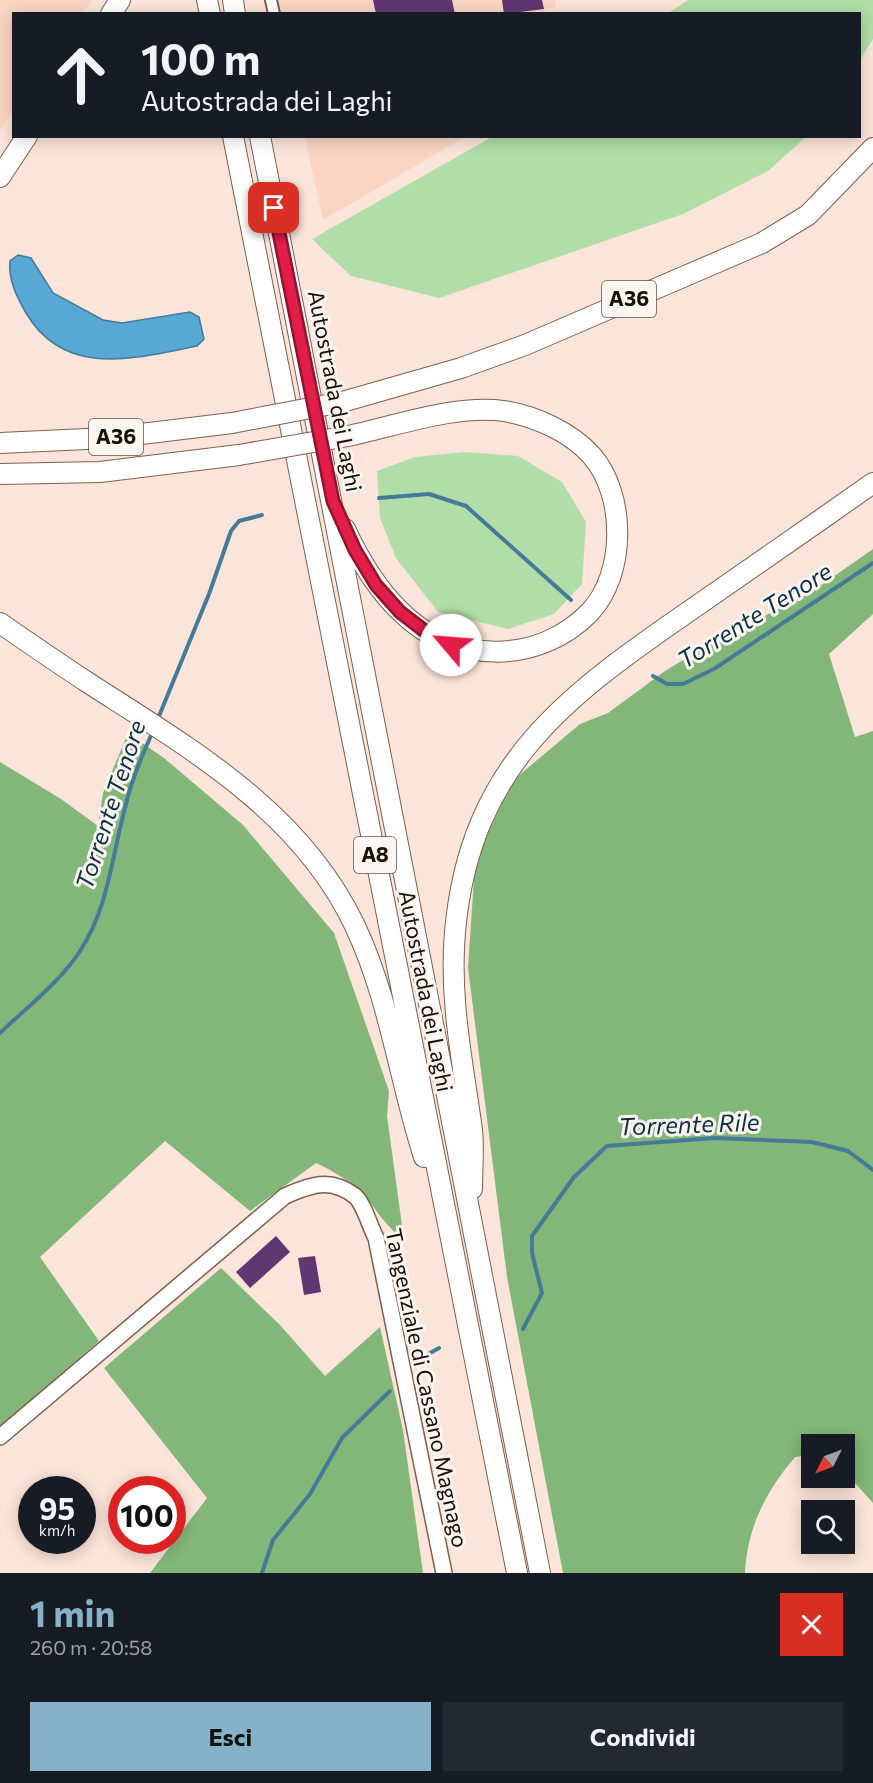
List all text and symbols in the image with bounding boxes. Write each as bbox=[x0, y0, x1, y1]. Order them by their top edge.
text: 100 m bbox=[141, 32, 261, 84]
icon: ahead bbox=[42, 36, 120, 114]
text: Autostrada dei Laghi bbox=[141, 84, 393, 117]
pin bbox=[248, 182, 299, 233]
icon: arrive bbox=[257, 191, 290, 224]
road number: A36 bbox=[602, 281, 656, 317]
street label: Autostrada dei Laghi bbox=[303, 288, 368, 494]
road number: A36 bbox=[89, 419, 143, 455]
water label: Torrente Tenore bbox=[672, 556, 837, 674]
position arrow bbox=[419, 613, 483, 677]
water label: Torrente Tenore bbox=[69, 716, 151, 893]
road number: A8 bbox=[354, 837, 396, 873]
street label: Autostrada dei Laghi bbox=[394, 888, 459, 1094]
water label: Torrente Rile bbox=[618, 1107, 760, 1140]
street label: Tangenziale di Cassano Magnago bbox=[380, 1226, 475, 1550]
north arrow bbox=[801, 1434, 855, 1488]
map controls bbox=[801, 1434, 855, 1554]
speed limit sign: 100 bbox=[108, 1476, 186, 1554]
text: 95 bbox=[39, 1489, 75, 1526]
button: search bbox=[801, 1500, 855, 1554]
text: km/h bbox=[39, 1521, 75, 1539]
text: 1 min bbox=[30, 1590, 115, 1634]
button: close bbox=[780, 1593, 843, 1656]
text: 260 m · 20:58 bbox=[30, 1635, 152, 1659]
button: Esci bbox=[30, 1702, 431, 1771]
button: Condividi bbox=[443, 1702, 843, 1771]

